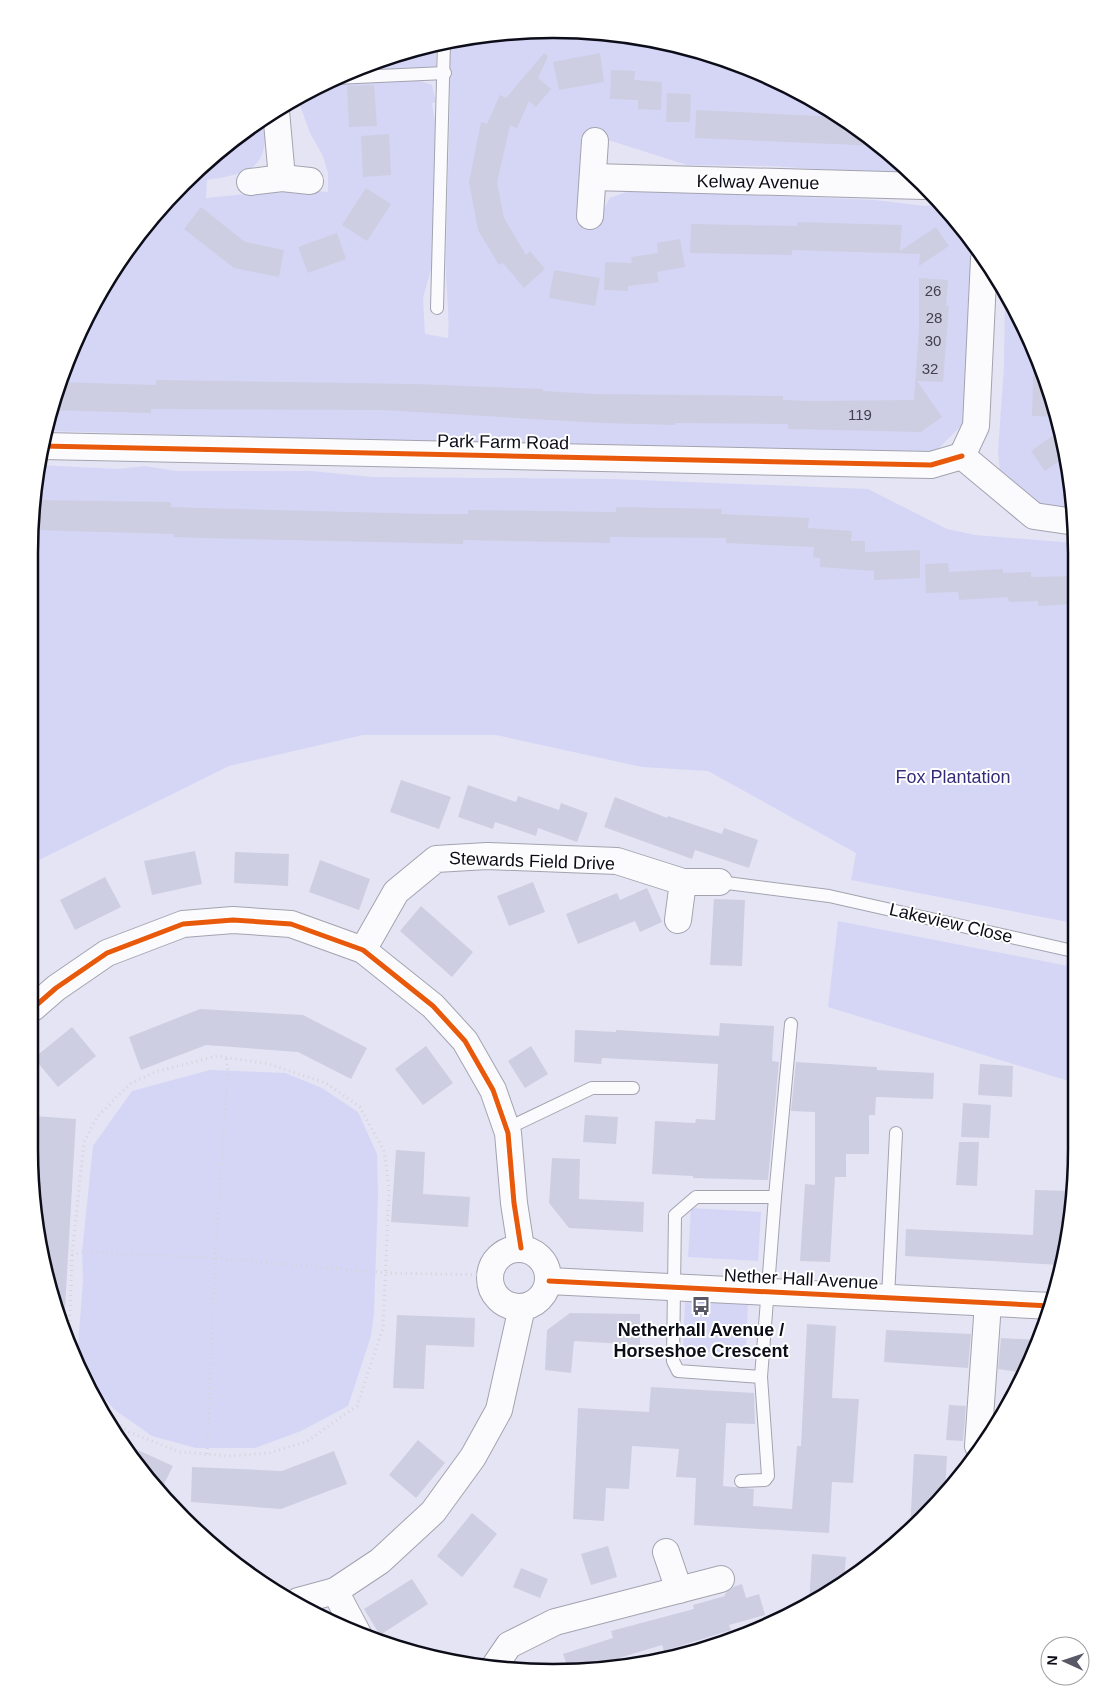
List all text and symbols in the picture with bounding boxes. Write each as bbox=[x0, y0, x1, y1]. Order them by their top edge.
street label: Kelway Avenue bbox=[696, 171, 820, 193]
house number: 26 bbox=[925, 282, 941, 299]
house number: 28 bbox=[926, 309, 942, 326]
house number: 30 bbox=[925, 332, 941, 349]
house number: 32 bbox=[922, 360, 938, 377]
house number: 119 bbox=[848, 406, 872, 423]
street label: Park Farm Road bbox=[437, 431, 569, 453]
park label: Fox Plantation bbox=[895, 767, 1011, 787]
street label: Stewards Field Drive bbox=[449, 848, 615, 874]
street label: Lakeview Close bbox=[887, 899, 1015, 947]
street label: Nether Hall Avenue bbox=[723, 1265, 879, 1293]
bus stop icon: Netherhall Avenue / Horseshoe Crescent bbox=[690, 1295, 712, 1317]
place label: Netherhall Avenue / Horseshoe Crescent bbox=[613, 1320, 789, 1361]
north arrow bbox=[1040, 1636, 1090, 1686]
text: N bbox=[1044, 1655, 1060, 1666]

